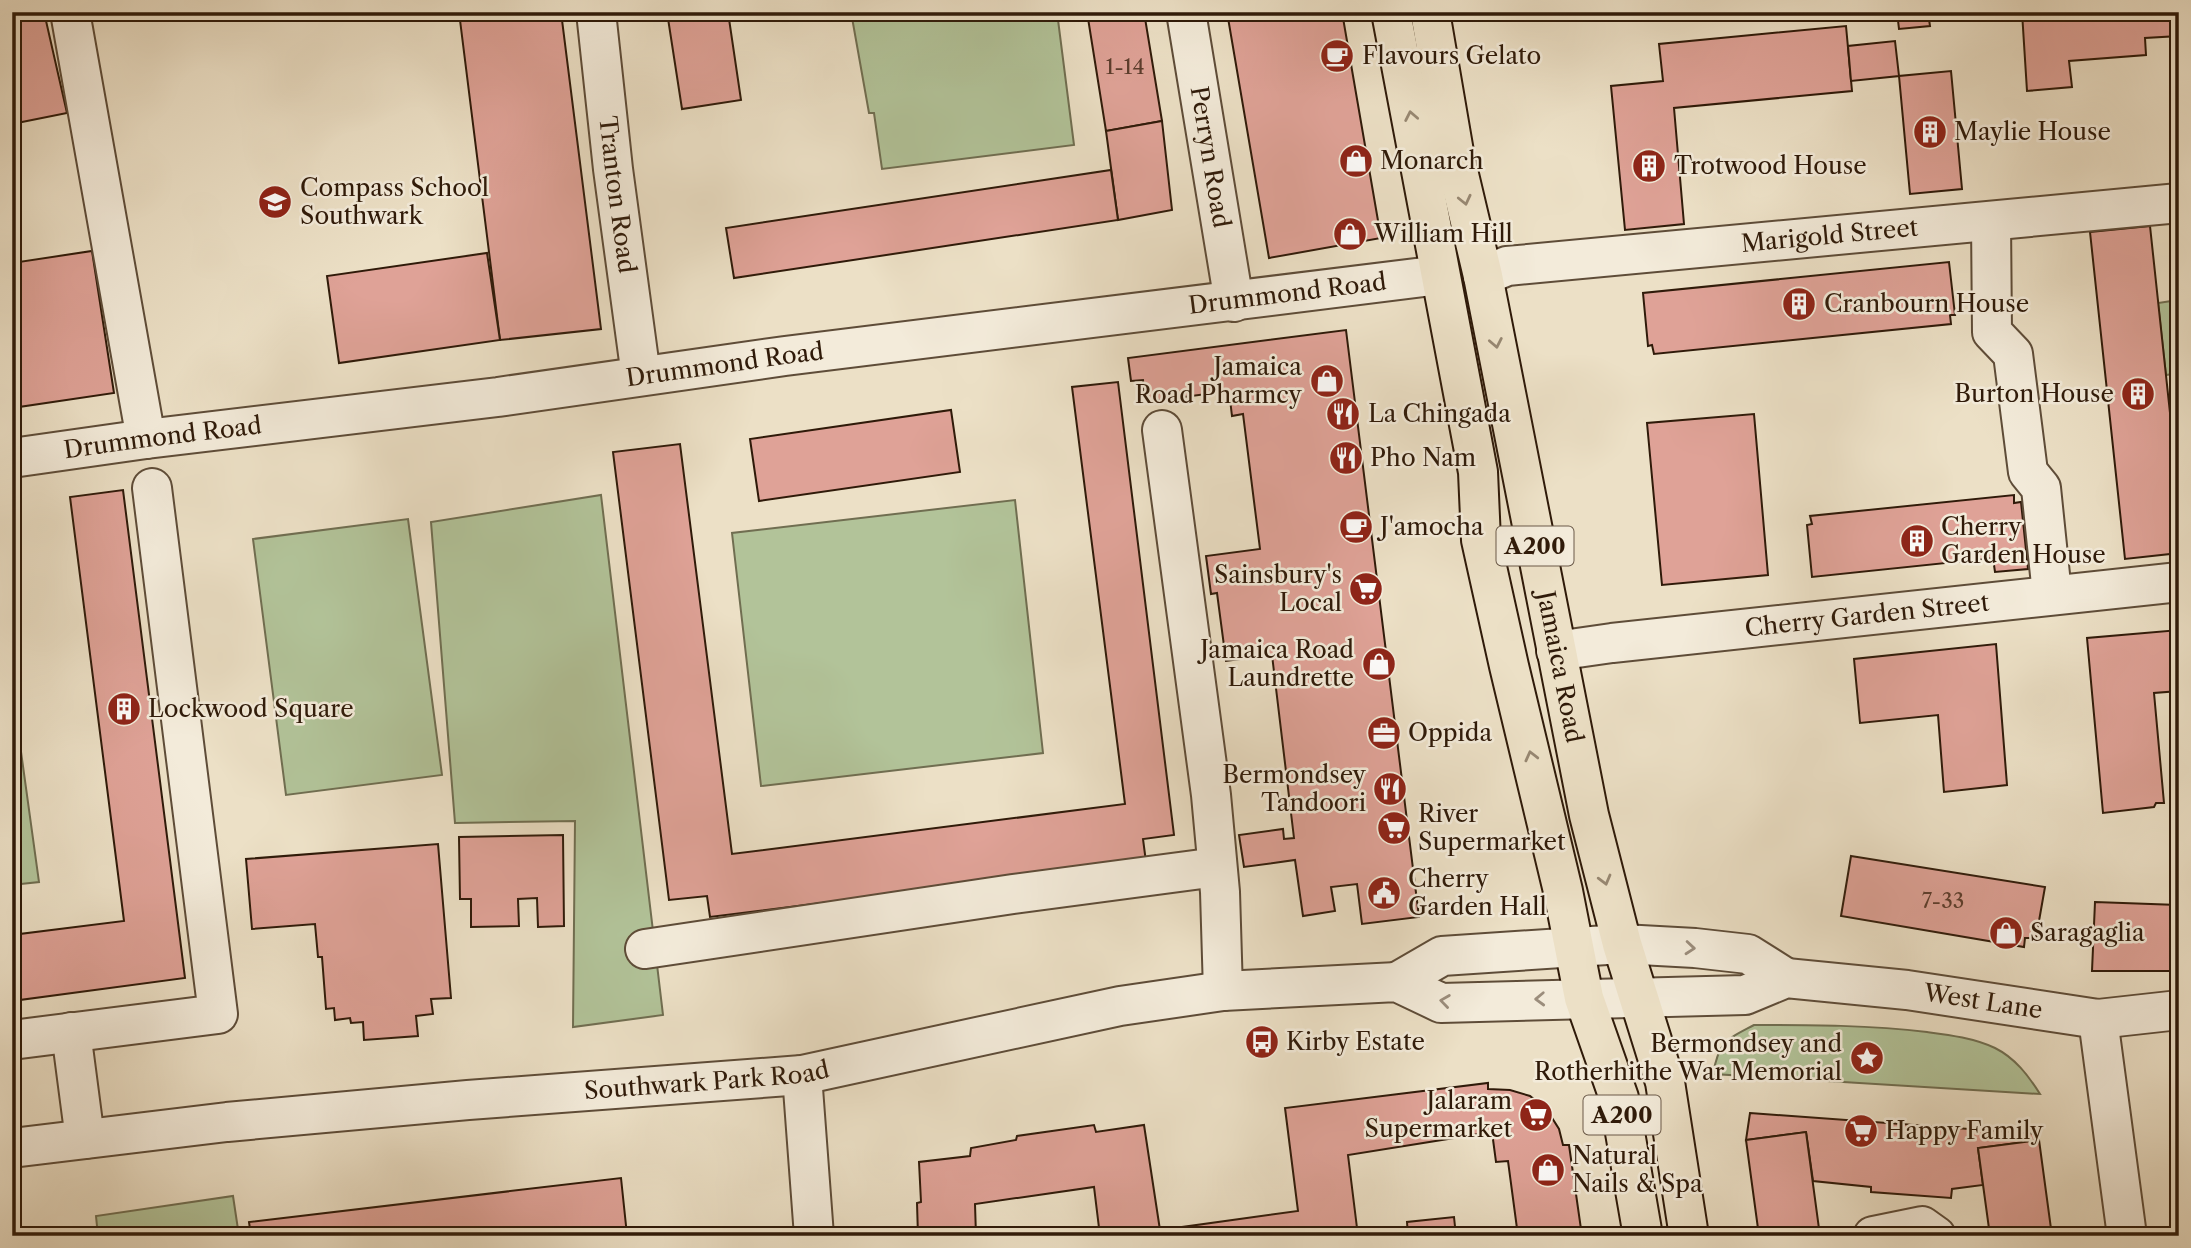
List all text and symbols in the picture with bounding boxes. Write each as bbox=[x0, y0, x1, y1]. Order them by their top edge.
cafe icon: Flavours Gelato bbox=[1318, 37, 1356, 75]
place label: Flavours Gelato bbox=[1362, 41, 1541, 70]
house number: 1-14 bbox=[1105, 54, 1145, 79]
street label: Perryn Road bbox=[1185, 84, 1237, 230]
one-way arrow bbox=[1404, 110, 1419, 122]
building icon: Maylie House bbox=[1911, 113, 1949, 151]
street label: Tranton Road bbox=[593, 115, 642, 276]
place label: Maylie House bbox=[1954, 117, 2111, 146]
shop icon: Monarch bbox=[1337, 142, 1375, 180]
place label: Monarch bbox=[1380, 146, 1483, 175]
building icon: Trotwood House bbox=[1630, 147, 1668, 185]
place label: Trotwood House bbox=[1674, 151, 1867, 180]
place label: Compass School Southwark bbox=[300, 173, 489, 230]
school or university icon: Compass School Southwark bbox=[256, 183, 294, 221]
one-way arrow bbox=[1457, 194, 1471, 206]
street label: Marigold Street bbox=[1740, 212, 1920, 258]
shop icon: William Hill bbox=[1331, 215, 1369, 253]
place label: William Hill bbox=[1373, 219, 1513, 248]
street label: Drummond Road bbox=[1187, 267, 1388, 320]
building icon: Cranbourn House bbox=[1780, 285, 1818, 323]
place label: Cranbourn House bbox=[1824, 289, 2029, 318]
street label: Drummond Road bbox=[624, 336, 826, 393]
one-way arrow bbox=[1488, 337, 1503, 349]
place label: Jamaica Road Pharmcy bbox=[1135, 352, 1303, 409]
shop icon: Jamaica Road Pharmcy bbox=[1308, 362, 1346, 400]
building icon: Burton House bbox=[2119, 375, 2157, 413]
place label: Burton House bbox=[1954, 379, 2114, 408]
restaurant icon: La Chingada bbox=[1324, 395, 1362, 433]
place label: La Chingada bbox=[1368, 399, 1511, 428]
street label: Drummond Road bbox=[62, 410, 263, 465]
restaurant icon: Pho Nam bbox=[1327, 439, 1365, 477]
place label: Pho Nam bbox=[1370, 443, 1476, 472]
cafe icon: J'amocha bbox=[1337, 508, 1375, 546]
place label: J'amocha bbox=[1376, 512, 1484, 541]
place label: Cherry Garden House bbox=[1941, 512, 2106, 569]
building icon: Cherry Garden House bbox=[1898, 522, 1936, 560]
road number: A200 bbox=[1496, 526, 1574, 566]
place label: Sainsbury's Local bbox=[1214, 560, 1342, 617]
supermarket icon: Sainsbury's Local bbox=[1347, 570, 1385, 608]
street label: Jamaica Road bbox=[1531, 585, 1590, 746]
street label: Cherry Garden Street bbox=[1743, 587, 1991, 643]
place label: Jamaica Road Laundrette bbox=[1196, 635, 1354, 692]
shop icon: Jamaica Road Laundrette bbox=[1360, 645, 1398, 683]
building icon: Lockwood Square bbox=[105, 690, 143, 728]
place label: Lockwood Square bbox=[148, 694, 354, 723]
office icon: Oppida bbox=[1365, 714, 1403, 752]
place label: Oppida bbox=[1408, 718, 1492, 747]
one-way arrow bbox=[1525, 751, 1539, 763]
place label: Bermondsey Tandoori bbox=[1222, 760, 1367, 817]
restaurant icon: Bermondsey Tandoori bbox=[1371, 770, 1409, 808]
place label: River Supermarket bbox=[1418, 799, 1566, 856]
supermarket icon: River Supermarket bbox=[1375, 809, 1413, 847]
place label: Cherry Garden Hall bbox=[1408, 864, 1547, 921]
one-way arrow bbox=[1597, 873, 1611, 885]
public building icon: Cherry Garden Hall bbox=[1365, 874, 1403, 912]
house number: 7-33 bbox=[1922, 888, 1964, 913]
shop icon: Saragaglia bbox=[1987, 914, 2025, 952]
place label: Saragaglia bbox=[2030, 918, 2145, 947]
one-way arrow bbox=[1685, 940, 1696, 955]
street label: West Lane bbox=[1921, 978, 2045, 1024]
one-way arrow bbox=[1535, 992, 1546, 1007]
one-way arrow bbox=[1439, 993, 1451, 1008]
bus stop icon: Kirby Estate bbox=[1243, 1023, 1281, 1061]
place label: Kirby Estate bbox=[1286, 1027, 1425, 1056]
place label: Bermondsey and Rotherhithe War Memorial bbox=[1534, 1029, 1842, 1086]
place icon: Bermondsey and Rotherhithe War Memorial bbox=[1848, 1039, 1886, 1077]
street label: Southwark Park Road bbox=[583, 1054, 832, 1105]
place label: Jalaram Supermarket bbox=[1365, 1086, 1513, 1143]
supermarket icon: Jalaram Supermarket bbox=[1517, 1096, 1555, 1134]
road number: A200 bbox=[1584, 1096, 1660, 1134]
supermarket icon: Happy Family bbox=[1842, 1112, 1880, 1150]
place label: Happy Family bbox=[1885, 1116, 2044, 1145]
place label: Natural Nails & Spa bbox=[1572, 1141, 1703, 1198]
shop icon: Natural Nails & Spa bbox=[1529, 1151, 1567, 1189]

